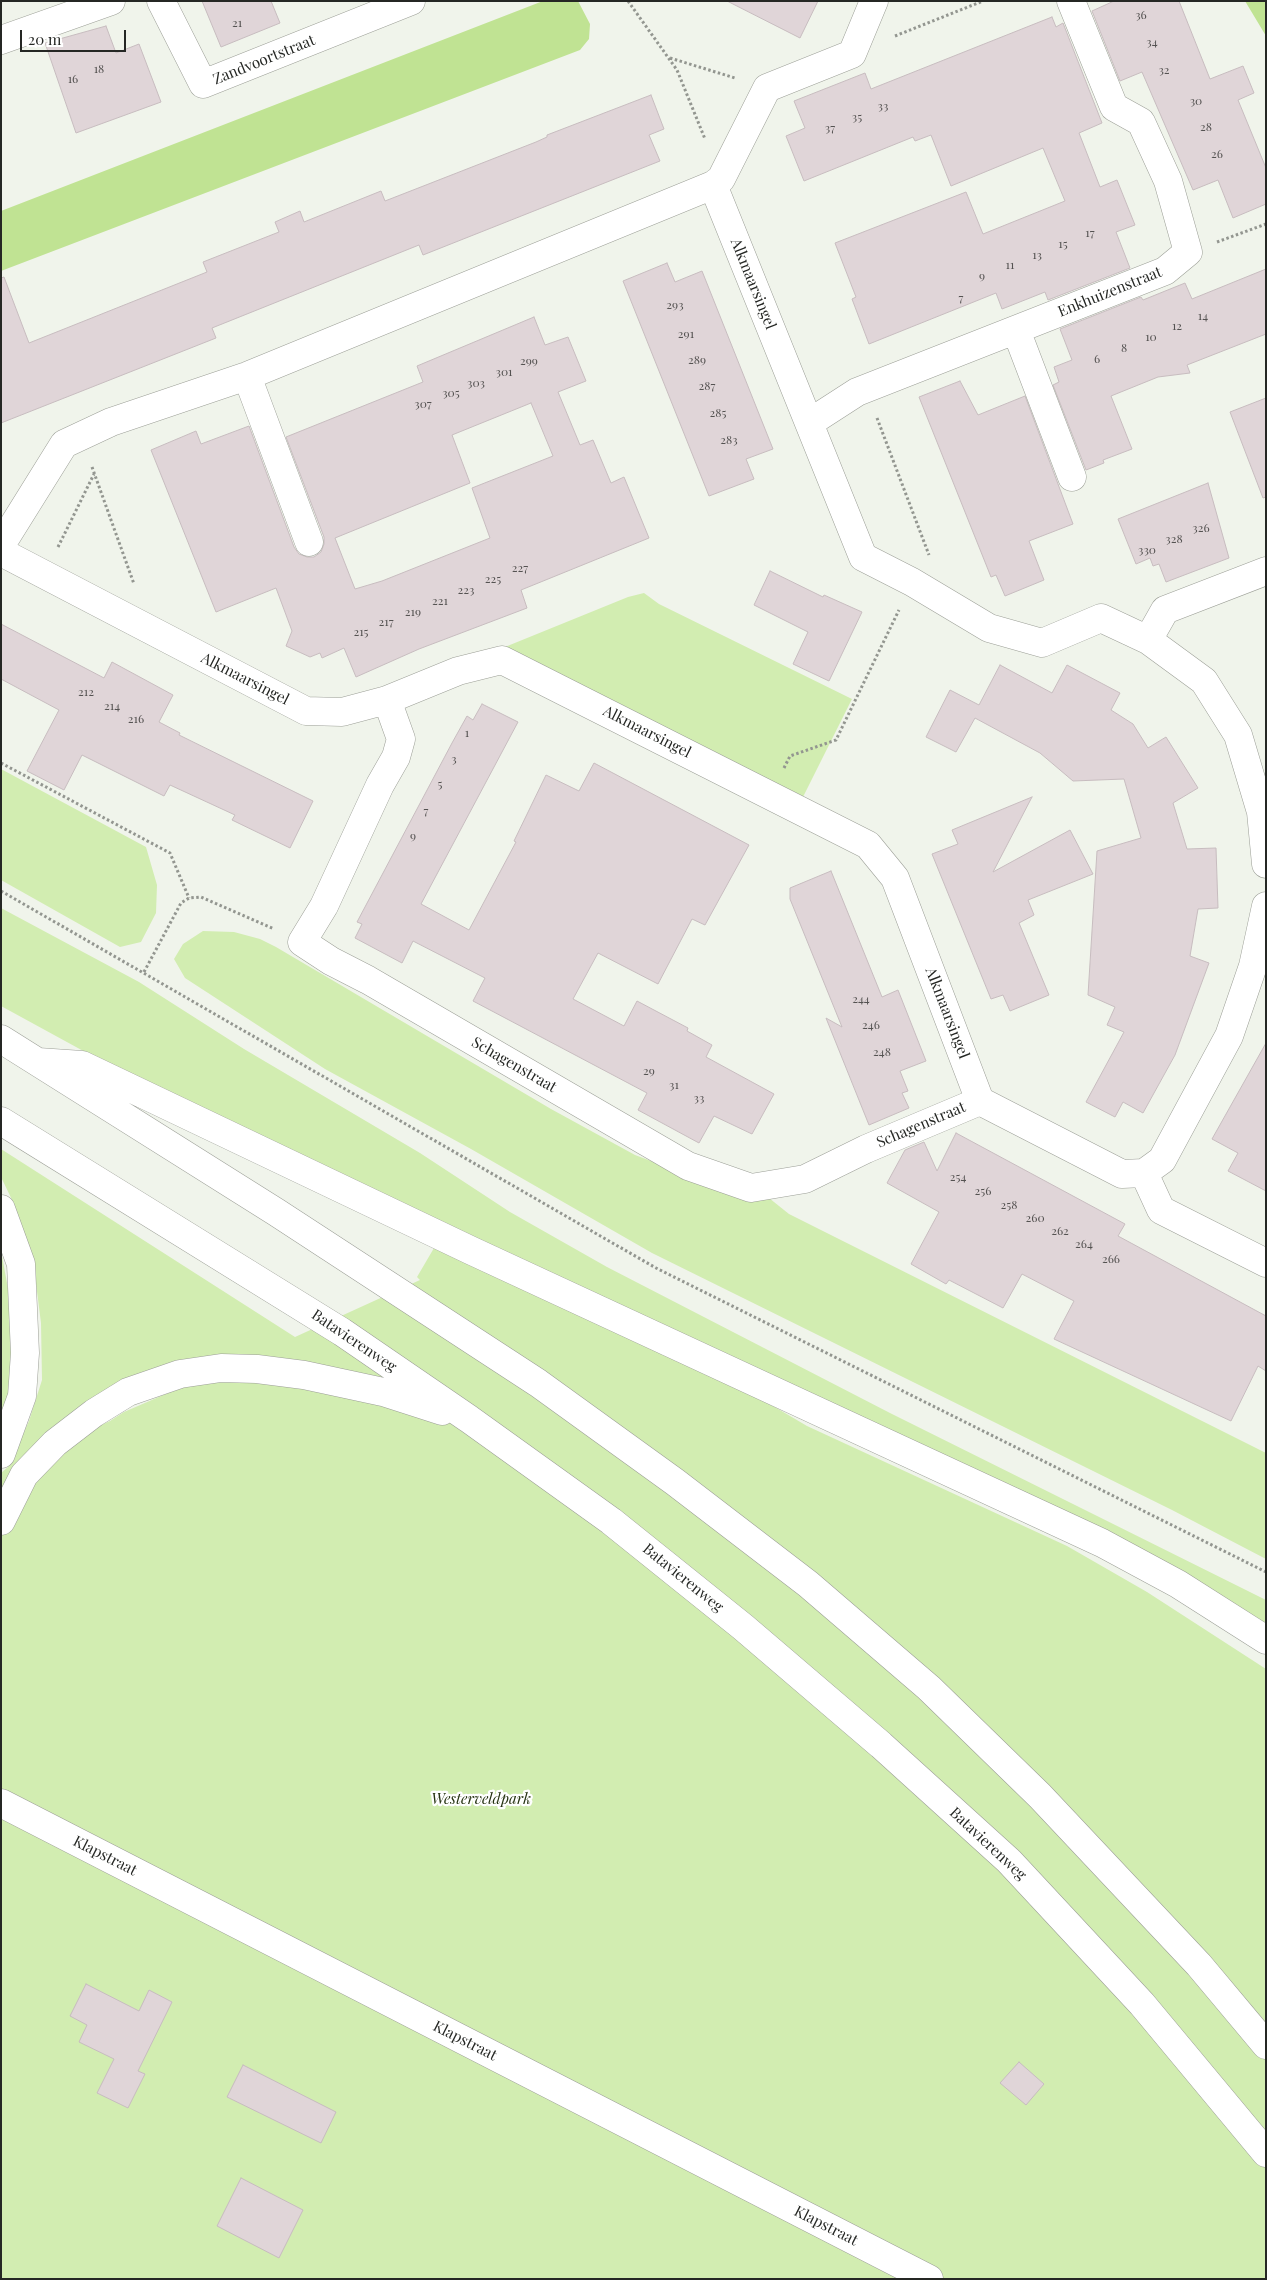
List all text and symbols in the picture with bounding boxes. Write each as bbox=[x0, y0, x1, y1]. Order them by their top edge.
house number: 36 bbox=[1135, 8, 1147, 22]
house number: 21 bbox=[232, 16, 242, 30]
scale bar bbox=[22, 20, 129, 52]
text: 20 m bbox=[28, 29, 61, 49]
street label: Zandvoortstraat bbox=[210, 31, 318, 89]
house number: 34 bbox=[1146, 35, 1158, 49]
house number: 18 bbox=[94, 62, 104, 76]
house number: 32 bbox=[1158, 63, 1170, 77]
house number: 16 bbox=[68, 72, 78, 86]
house number: 30 bbox=[1190, 94, 1202, 108]
house number: 33 bbox=[878, 99, 888, 113]
house number: 35 bbox=[852, 110, 862, 124]
house number: 28 bbox=[1200, 120, 1212, 134]
house number: 37 bbox=[825, 121, 835, 135]
house number: 26 bbox=[1211, 147, 1223, 161]
house number: 17 bbox=[1085, 226, 1095, 240]
street label: Alkmaarsingel bbox=[727, 236, 779, 332]
house number: 15 bbox=[1058, 237, 1068, 251]
house number: 13 bbox=[1032, 248, 1042, 262]
house number: 11 bbox=[1006, 258, 1014, 272]
street label: Enkhuizenstraat bbox=[1055, 263, 1165, 321]
house number: 9 bbox=[979, 269, 985, 283]
house number: 7 bbox=[959, 291, 963, 305]
house number: 293 bbox=[666, 298, 684, 312]
house number: 14 bbox=[1198, 309, 1208, 323]
house number: 12 bbox=[1172, 319, 1182, 333]
house number: 291 bbox=[678, 327, 694, 341]
house number: 10 bbox=[1145, 330, 1157, 344]
house number: 8 bbox=[1121, 341, 1127, 355]
house number: 6 bbox=[1094, 352, 1100, 366]
house number: 289 bbox=[688, 353, 706, 367]
house number: 299 bbox=[520, 354, 538, 368]
house number: 301 bbox=[495, 365, 513, 379]
house number: 303 bbox=[467, 376, 485, 390]
house number: 287 bbox=[699, 379, 715, 393]
house number: 305 bbox=[442, 386, 460, 400]
house number: 307 bbox=[414, 397, 432, 411]
house number: 285 bbox=[710, 406, 726, 420]
house number: 283 bbox=[720, 433, 738, 447]
house number: 326 bbox=[1192, 521, 1210, 535]
house number: 328 bbox=[1165, 532, 1183, 546]
house number: 330 bbox=[1138, 543, 1156, 557]
house number: 227 bbox=[512, 561, 528, 575]
house number: 225 bbox=[485, 572, 501, 586]
house number: 223 bbox=[458, 583, 474, 597]
house number: 221 bbox=[432, 594, 448, 608]
house number: 219 bbox=[405, 605, 421, 619]
house number: 217 bbox=[378, 615, 394, 629]
house number: 215 bbox=[353, 625, 369, 639]
street label: Alkmaarsingel bbox=[198, 649, 292, 709]
house number: 212 bbox=[78, 685, 94, 699]
house number: 214 bbox=[104, 699, 120, 713]
street label: Alkmaarsingel bbox=[600, 702, 694, 762]
house number: 216 bbox=[128, 712, 144, 726]
house number: 1 bbox=[465, 726, 469, 740]
house number: 3 bbox=[451, 752, 457, 766]
house number: 5 bbox=[438, 777, 442, 791]
house number: 7 bbox=[424, 804, 428, 818]
house number: 9 bbox=[410, 829, 416, 843]
street label: Alkmaarsingel bbox=[921, 965, 973, 1061]
house number: 244 bbox=[852, 992, 870, 1006]
house number: 246 bbox=[862, 1018, 880, 1032]
street label: Schagenstraat bbox=[468, 1033, 560, 1097]
house number: 248 bbox=[873, 1045, 891, 1059]
house number: 29 bbox=[643, 1064, 655, 1078]
house number: 31 bbox=[669, 1078, 679, 1092]
house number: 33 bbox=[694, 1091, 704, 1105]
street label: Schagenstraat bbox=[874, 1098, 968, 1152]
house number: 254 bbox=[950, 1170, 966, 1184]
house number: 256 bbox=[975, 1184, 991, 1198]
house number: 258 bbox=[1001, 1198, 1017, 1212]
house number: 260 bbox=[1025, 1211, 1045, 1225]
house number: 262 bbox=[1051, 1224, 1069, 1238]
house number: 264 bbox=[1075, 1237, 1093, 1251]
house number: 266 bbox=[1102, 1252, 1120, 1266]
street label: Batavierenweg bbox=[308, 1306, 400, 1376]
street label: Batavierenweg bbox=[639, 1540, 727, 1616]
park label: Westerveldpark bbox=[431, 1790, 531, 1808]
street label: Batavierenweg bbox=[946, 1804, 1030, 1884]
street label: Klapstraat bbox=[70, 1832, 140, 1880]
street label: Klapstraat bbox=[430, 2017, 500, 2065]
street label: Klapstraat bbox=[791, 2202, 861, 2250]

